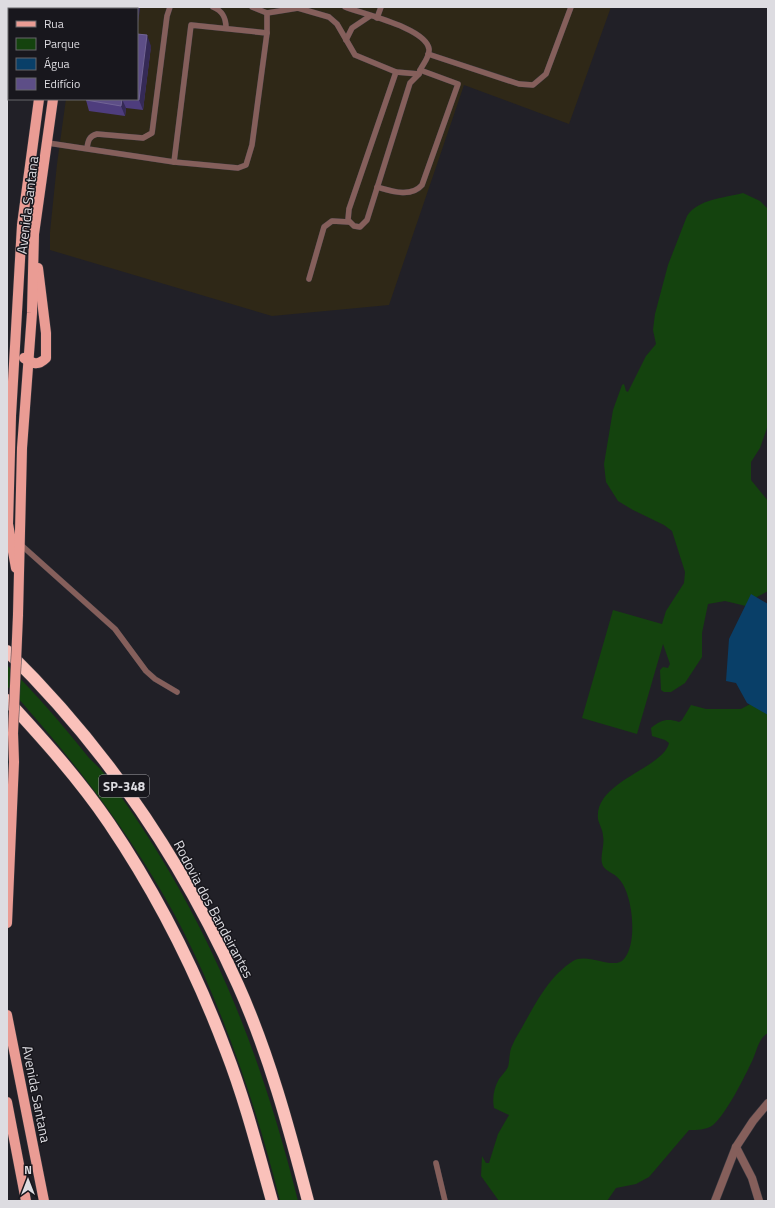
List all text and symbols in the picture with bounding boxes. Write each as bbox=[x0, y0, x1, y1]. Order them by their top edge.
legend bbox=[8, 8, 138, 100]
text: Rua bbox=[44, 14, 64, 33]
text: Parque bbox=[44, 34, 80, 53]
text: Água bbox=[44, 54, 70, 73]
text: Edifício bbox=[44, 74, 80, 93]
street label: Avenida Santana bbox=[11, 155, 43, 255]
road number: SP-348 bbox=[99, 775, 149, 797]
street label: Rodovia dos Bandeirantes bbox=[169, 836, 259, 982]
street label: Avenida Santana bbox=[17, 1044, 57, 1144]
north arrow bbox=[8, 1160, 48, 1200]
text: N bbox=[24, 1162, 32, 1178]

